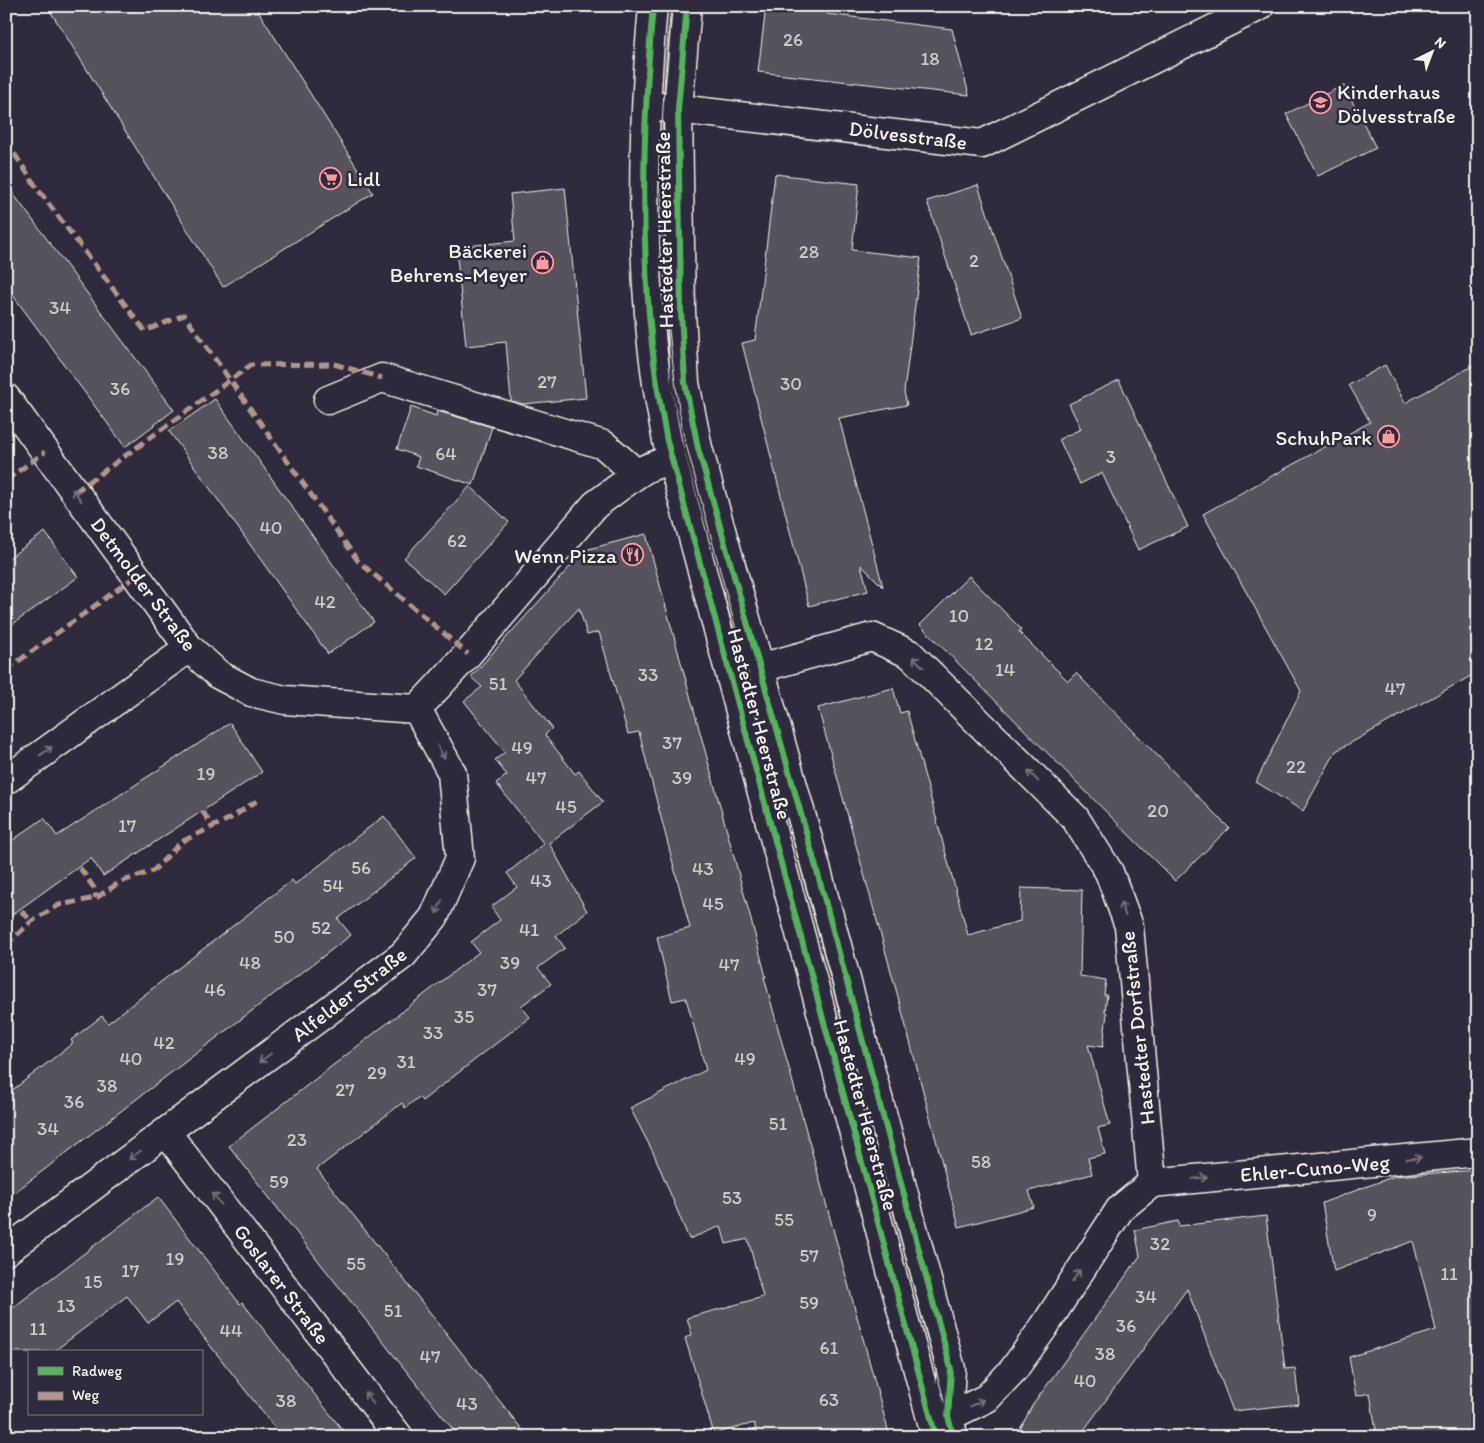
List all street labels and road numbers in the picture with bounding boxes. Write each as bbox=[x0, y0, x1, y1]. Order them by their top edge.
street label: Dölvesstraße bbox=[848, 115, 968, 155]
street label: Hastedter Heerstraße bbox=[650, 131, 678, 329]
street label: Detmolder Straße bbox=[85, 512, 203, 656]
street label: Hastedter Heerstraße bbox=[722, 626, 798, 822]
street label: Hastedter Dorfstraße bbox=[1114, 930, 1160, 1126]
street label: Alfelder Straße bbox=[286, 941, 412, 1047]
street label: Hastedter Heerstraße bbox=[828, 1017, 904, 1213]
street label: Ehler-Cuno-Weg bbox=[1239, 1149, 1391, 1187]
street label: Goslarer Straße bbox=[229, 1219, 335, 1349]

